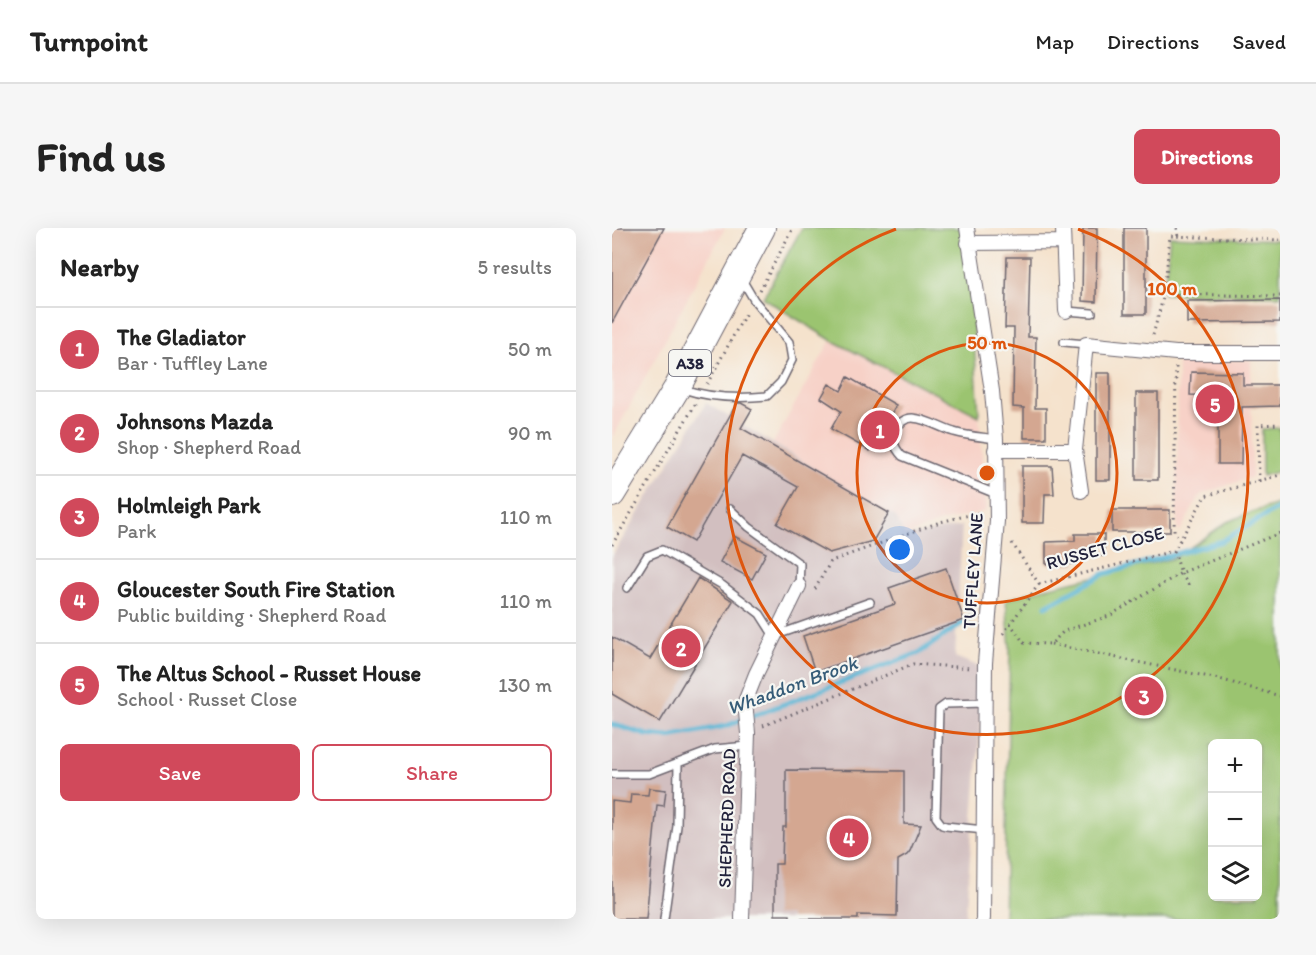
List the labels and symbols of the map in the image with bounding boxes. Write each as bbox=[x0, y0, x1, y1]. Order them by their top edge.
text: 100 m bbox=[1147, 278, 1198, 300]
text: 50 m bbox=[967, 332, 1008, 354]
road number: A38 bbox=[669, 350, 711, 376]
pin: 5 bbox=[1196, 382, 1234, 426]
pin: 1 bbox=[860, 408, 900, 452]
centre of rings bbox=[977, 463, 997, 483]
street label: TUFFLEY LANE bbox=[958, 512, 988, 630]
street label: RUSSET CLOSE bbox=[1044, 522, 1166, 574]
your location bbox=[885, 535, 914, 564]
pin: 2 bbox=[662, 626, 700, 670]
water label: Whaddon Brook bbox=[724, 650, 862, 720]
pin: 3 bbox=[1124, 674, 1164, 718]
street label: SHEPHERD ROAD bbox=[714, 748, 740, 888]
pin: 4 bbox=[830, 816, 868, 860]

